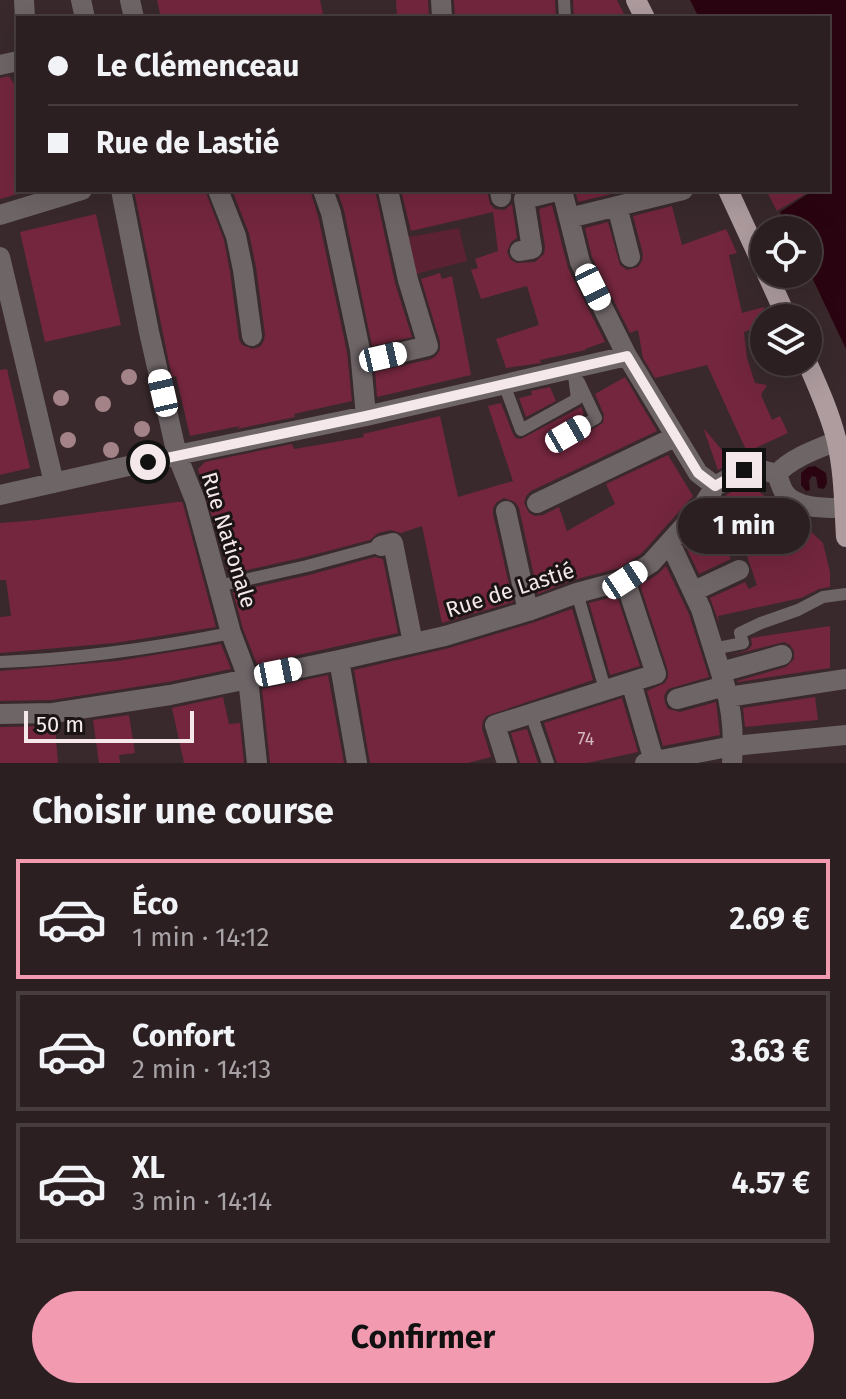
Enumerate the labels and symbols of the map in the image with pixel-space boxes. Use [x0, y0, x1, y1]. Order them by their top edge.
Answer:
car [572, 260, 614, 314]
car [357, 340, 409, 374]
car [146, 367, 180, 419]
car [541, 412, 595, 456]
route start [130, 444, 166, 480]
route end [726, 452, 762, 488]
street label: Rue Nationale [195, 469, 263, 611]
callout: 1 min [678, 498, 810, 554]
street label: Rue de Lastié [442, 556, 578, 624]
car [598, 557, 652, 603]
car [252, 656, 304, 688]
scale bar [24, 707, 194, 743]
house number: 74 [578, 728, 595, 750]

